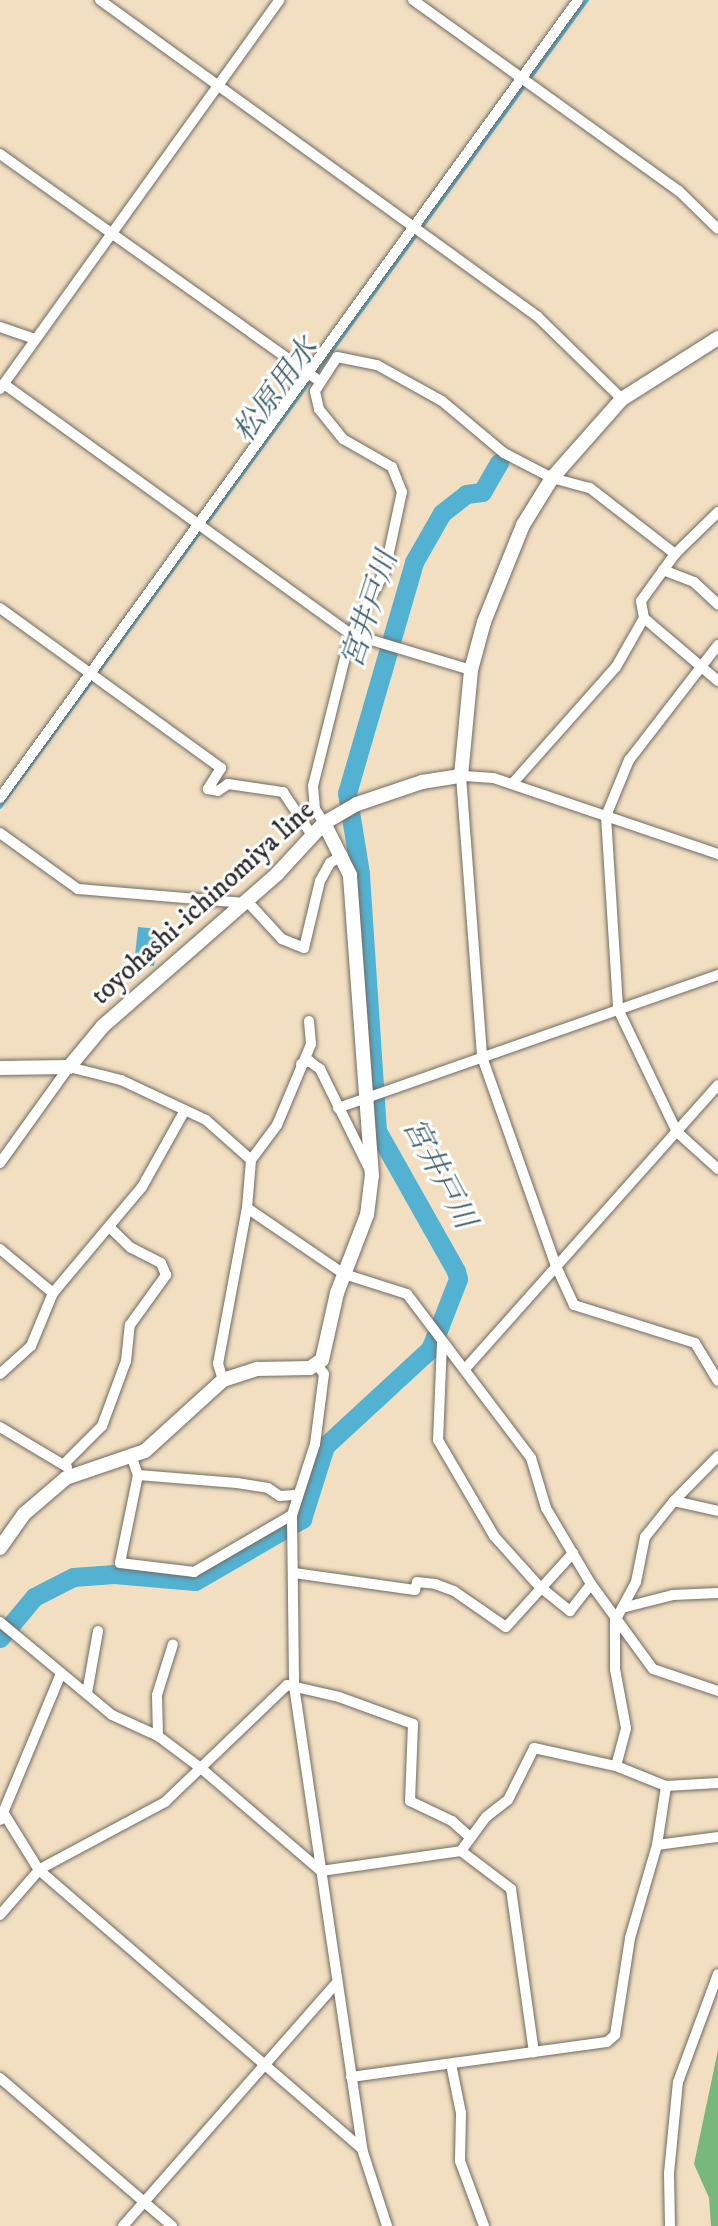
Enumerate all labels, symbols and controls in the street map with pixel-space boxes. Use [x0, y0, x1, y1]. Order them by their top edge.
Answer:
water label: 松原用水 [227, 332, 327, 450]
water label: 宮井戸川 [335, 547, 407, 673]
street label: toyohashi-ichinomiya line [84, 794, 322, 1012]
water label: 宮井戸川 [394, 1113, 482, 1235]

